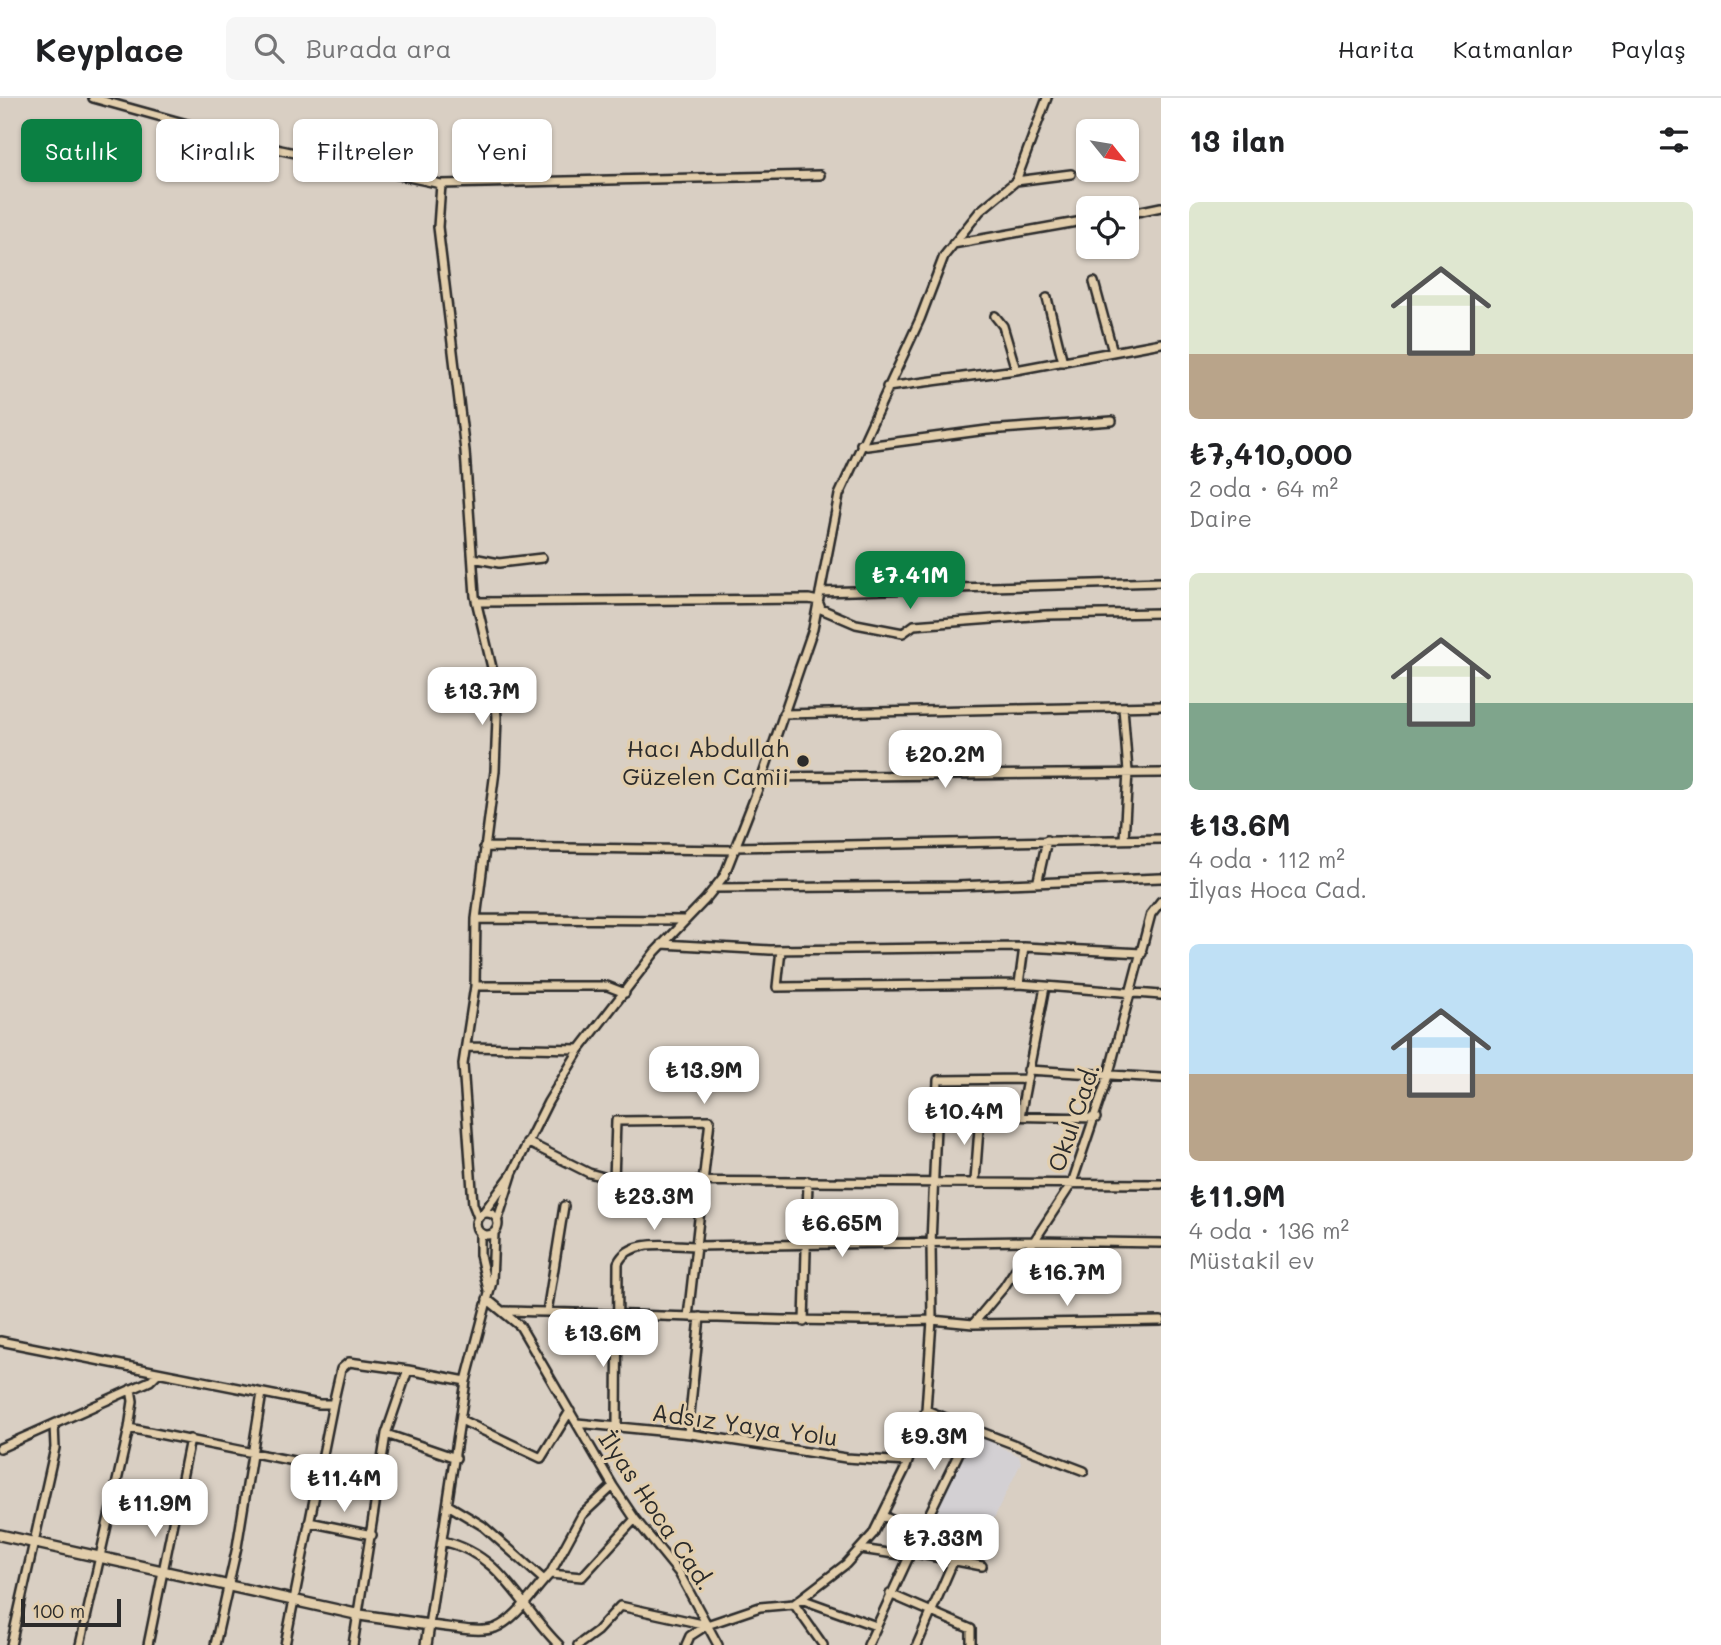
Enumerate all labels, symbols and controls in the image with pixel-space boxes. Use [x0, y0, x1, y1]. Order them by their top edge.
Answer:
search box [226, 17, 716, 80]
text: Keyplace [35, 27, 184, 70]
icon: search [250, 29, 288, 67]
text: Burada ara [306, 31, 452, 65]
text: Harita [1338, 33, 1415, 64]
text: Katmanlar [1453, 33, 1573, 64]
text: Paylaş [1611, 33, 1686, 64]
chip: Satılık [21, 119, 142, 182]
chip: Kiralık [156, 119, 279, 182]
chip: Filtreler [293, 119, 438, 182]
chip: Yeni [452, 119, 552, 182]
north arrow [1076, 119, 1139, 182]
map controls [1076, 119, 1139, 259]
text: 13 ilan [1189, 120, 1285, 160]
icon: filters [1655, 121, 1693, 159]
button: locate [1076, 196, 1139, 259]
icon: home [1378, 248, 1504, 374]
text: ₺7,410,000 [1189, 433, 1352, 473]
text: 2 oda · 64 m² [1189, 473, 1338, 503]
text: Daire [1189, 503, 1252, 533]
pin: ₺7.41M [853, 552, 967, 611]
text: ₺7.41M [871, 559, 949, 589]
icon: home [1378, 619, 1504, 745]
pin: ₺13.7M [425, 668, 539, 727]
text: ₺13.7M [444, 675, 520, 705]
pin: ₺20.2M [888, 730, 1002, 790]
place label: Hacı Abdullah Güzelen Camii [622, 732, 789, 791]
text: ₺20.2M [905, 738, 985, 768]
marker: Hacı Abdullah Güzelen Camii [795, 753, 811, 769]
text: ₺13.6M [1189, 804, 1291, 844]
text: 4 oda · 112 m² [1189, 844, 1345, 874]
text: İlyas Hoca Cad. [1189, 874, 1367, 904]
icon: home [1378, 990, 1504, 1116]
pin: ₺13.9M [647, 1046, 761, 1106]
text: ₺13.9M [665, 1054, 743, 1084]
street label: Okul Cad. [1040, 1059, 1106, 1175]
pin: ₺10.4M [907, 1088, 1021, 1147]
text: ₺10.4M [924, 1095, 1004, 1125]
pin: ₺23.3M [597, 1172, 711, 1232]
text: ₺11.9M [1189, 1175, 1286, 1215]
text: ₺23.3M [614, 1180, 694, 1210]
pin: ₺6.65M [785, 1200, 899, 1259]
text: ₺6.65M [801, 1207, 883, 1237]
text: 4 oda · 136 m² [1189, 1215, 1349, 1245]
text: Müstakil ev [1189, 1245, 1314, 1275]
pin: ₺16.7M [1010, 1248, 1124, 1308]
text: ₺16.7M [1029, 1256, 1105, 1286]
pin: ₺13.6M [546, 1310, 660, 1369]
text: ₺13.6M [564, 1317, 642, 1347]
street label: Adsız Yaya Yolu [650, 1396, 840, 1452]
pin: ₺9.3M [885, 1412, 983, 1472]
text: ₺9.3M [900, 1420, 968, 1450]
street label: İlyas Hoca Cad. [592, 1424, 722, 1596]
pin: ₺11.4M [287, 1454, 401, 1514]
text: ₺11.4M [306, 1462, 382, 1492]
pin: ₺11.9M [98, 1480, 212, 1539]
text: ₺11.9M [118, 1487, 192, 1517]
pin: ₺7.33M [886, 1514, 1000, 1574]
text: ₺7.33M [903, 1522, 983, 1552]
scale bar [21, 1596, 121, 1628]
text: 100 m [32, 1598, 85, 1623]

